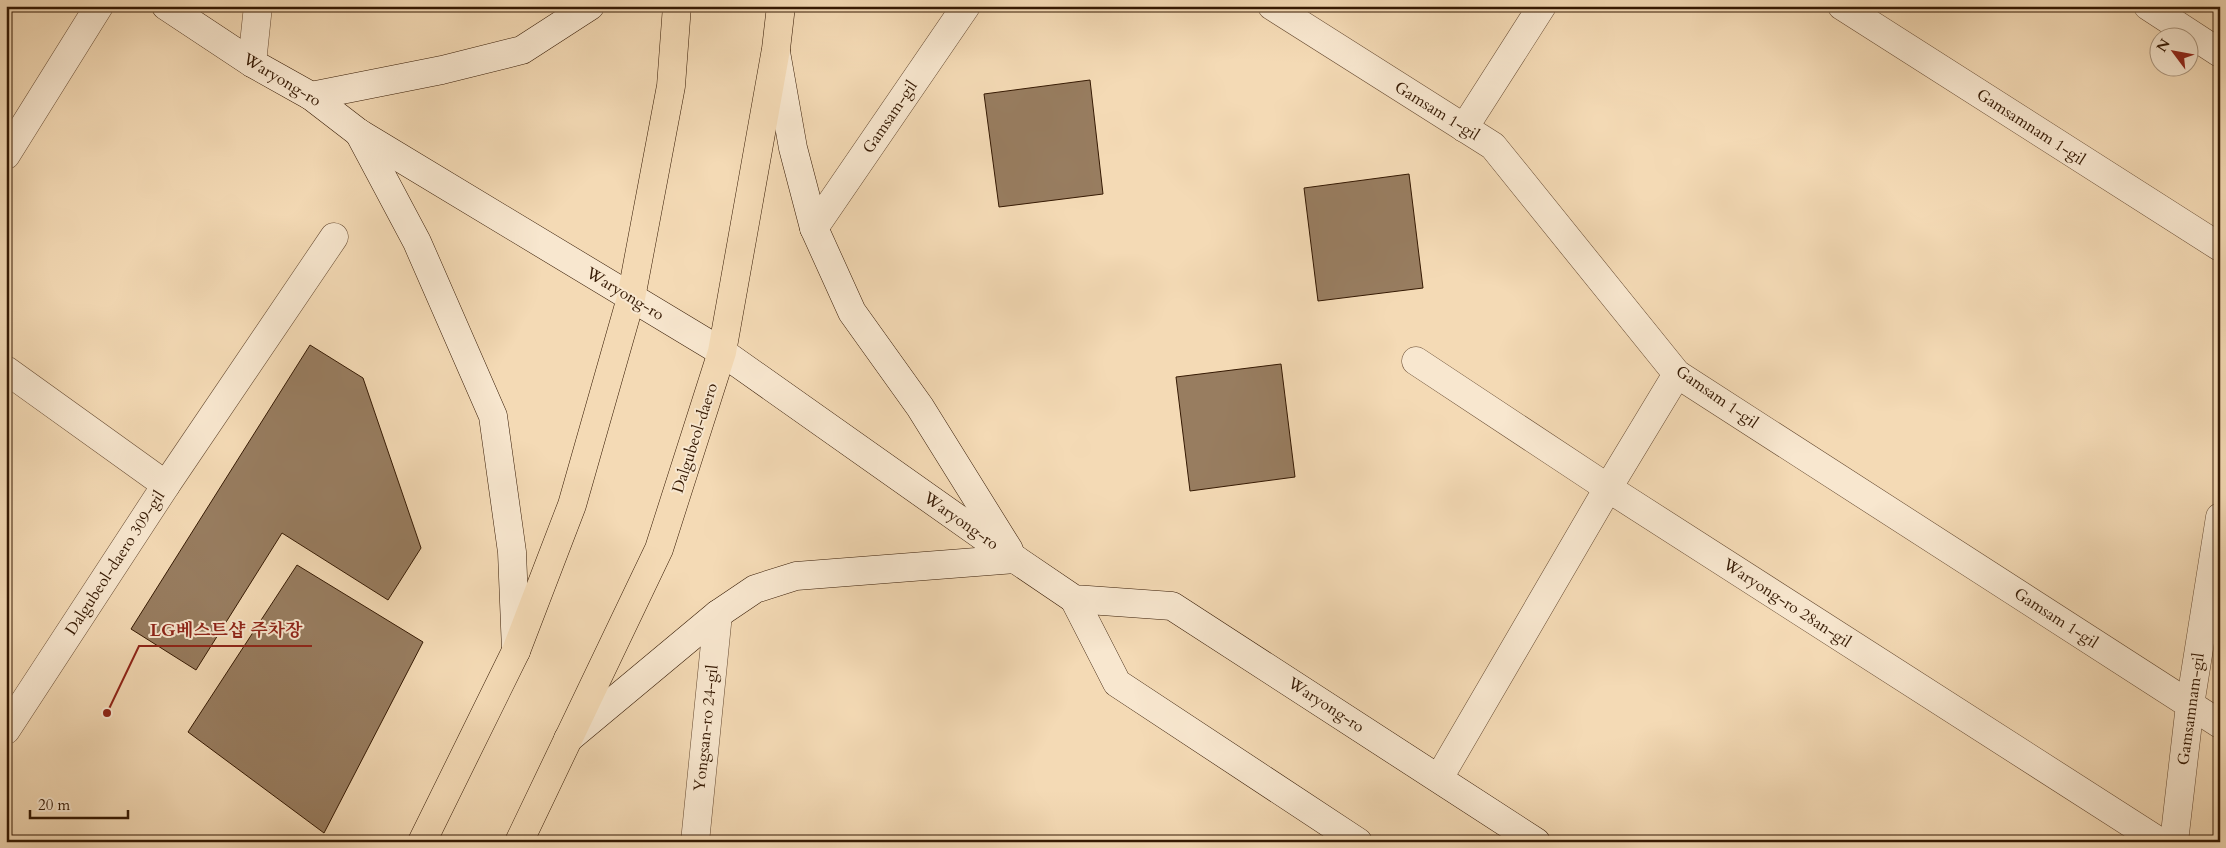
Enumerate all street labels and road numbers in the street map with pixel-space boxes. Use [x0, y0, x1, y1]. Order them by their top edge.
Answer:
street label: Waryong-ro [238, 48, 325, 112]
street label: Gamsam-gil [858, 76, 922, 158]
street label: Gamsam 1-gil [1390, 76, 1484, 146]
street label: Gamsamnam 1-gil [1972, 84, 2090, 170]
street label: Waryong-ro [581, 262, 668, 326]
street label: Gamsam 1-gil [1671, 360, 1763, 434]
street label: Dalgubeol-daero [667, 380, 723, 496]
street label: Dalgubeol-daero 309-gil [60, 486, 170, 640]
street label: Waryong-ro [918, 486, 1003, 555]
street label: Waryong-ro 28an-gil [1718, 553, 1855, 653]
street label: Gamsam 1-gil [2010, 583, 2102, 653]
street label: Gamsamnam-gil [2172, 651, 2210, 767]
street label: Yongsan-ro 24-gil [688, 664, 724, 792]
street label: Waryong-ro [1283, 671, 1369, 738]

